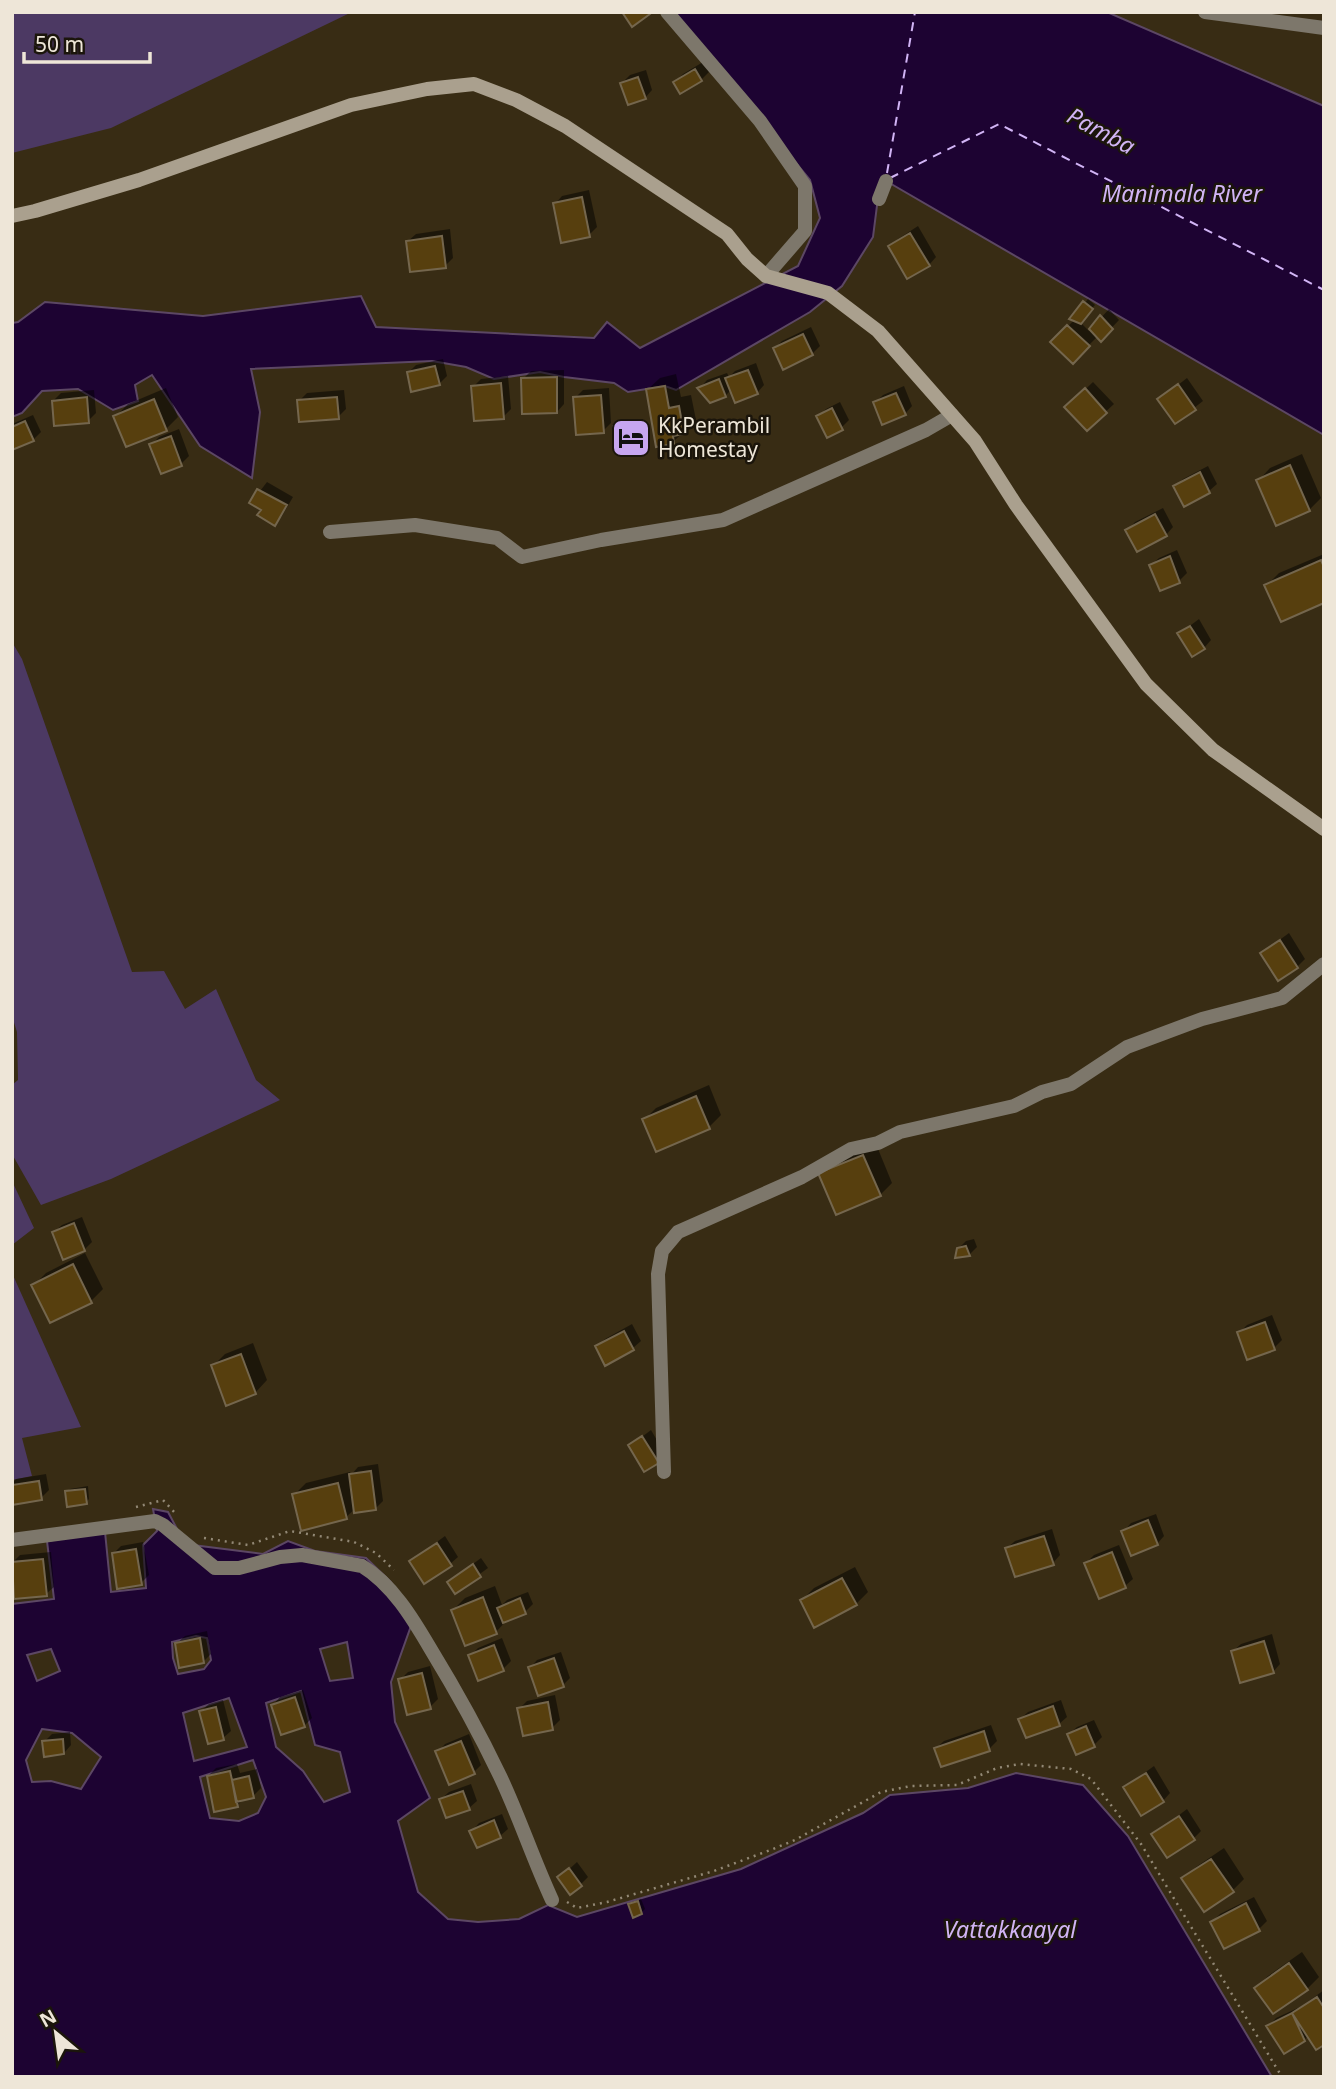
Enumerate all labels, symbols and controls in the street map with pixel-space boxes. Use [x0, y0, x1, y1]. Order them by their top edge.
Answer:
scale bar [24, 21, 150, 65]
text: 50 m [35, 30, 84, 58]
water label: Pamba [1062, 99, 1141, 161]
water label: Manimala River [1102, 177, 1263, 209]
place label: KkPerambil Homestay [658, 411, 770, 463]
hotel icon: KkPerambil Homestay [610, 417, 652, 459]
water label: Vattakkaayal [944, 1913, 1077, 1945]
north arrow [21, 1998, 91, 2068]
text: N [35, 2003, 61, 2033]

